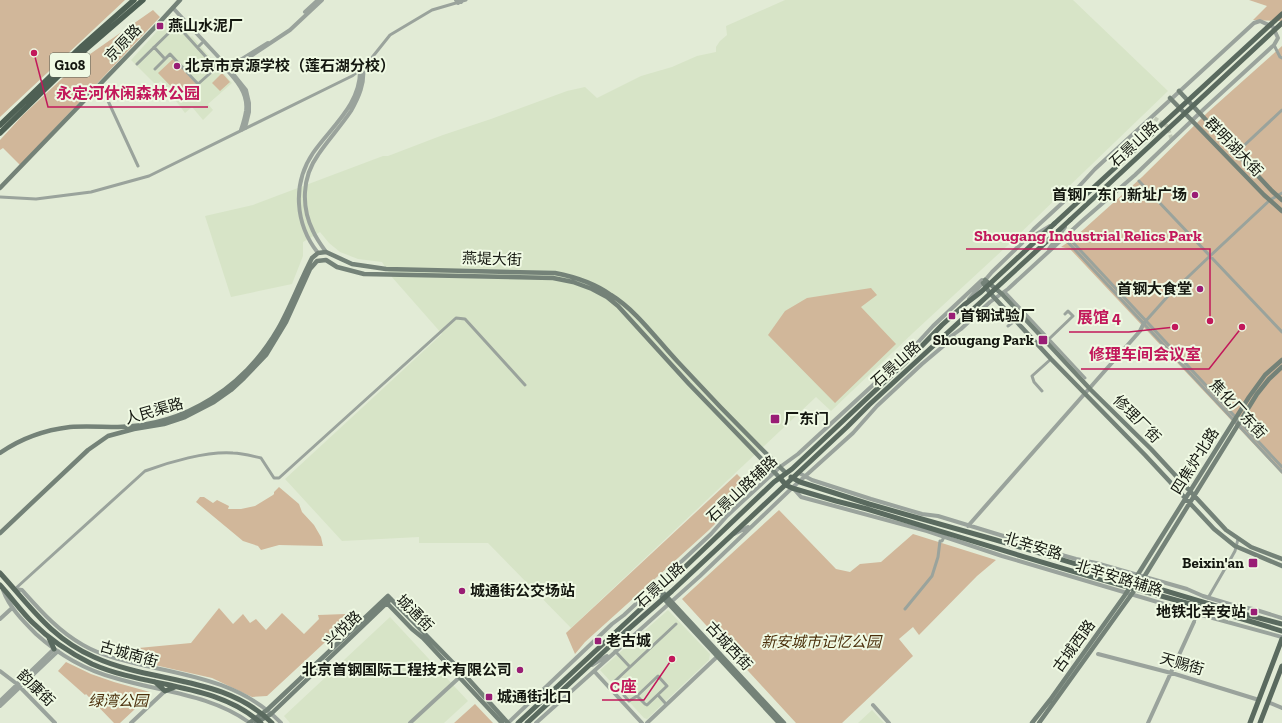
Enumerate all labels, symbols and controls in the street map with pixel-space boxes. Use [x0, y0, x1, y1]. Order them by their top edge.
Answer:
place label: 燕山水泥厂 [168, 17, 243, 35]
street label: 京原路 [101, 21, 145, 65]
marker: 燕山水泥厂 [155, 21, 165, 31]
road number: G108 [50, 53, 90, 77]
place label: 北京市京源学校（莲石湖分校） [185, 57, 395, 75]
marker: 北京市京源学校（莲石湖分校） [172, 61, 182, 71]
callout: 永定河休闲森林公园 [48, 79, 208, 107]
text: 永定河休闲森林公园 [56, 84, 200, 103]
street label: 群明湖大街 [1201, 114, 1267, 180]
street label: 石景山路 [1106, 117, 1162, 171]
place label: 首钢厂东门新址广场 [1052, 186, 1187, 204]
marker: 首钢厂东门新址广场 [1190, 190, 1200, 200]
callout: Shougang Industrial Relics Park [966, 221, 1210, 249]
text: Shougang Industrial Relics Park [974, 226, 1202, 245]
street label: 燕堤大街 [462, 249, 522, 269]
place label: 首钢大食堂 [1117, 280, 1192, 298]
marker: 首钢大食堂 [1195, 284, 1205, 294]
callout: 展馆 4 [1069, 304, 1129, 332]
place label: 首钢试验厂 [960, 307, 1035, 325]
text: 展馆 4 [1077, 308, 1121, 327]
marker: 首钢试验厂 [947, 311, 957, 321]
place label: Shougang Park [933, 331, 1035, 349]
marker: Shougang Park [1037, 334, 1049, 346]
street label: 石景山路 [868, 337, 924, 391]
callout: 修理车间会议室 [1081, 341, 1209, 369]
text: 修理车间会议室 [1089, 345, 1201, 364]
street label: 焦化厂东街 [1206, 375, 1270, 443]
street label: 修理厂街 [1109, 391, 1165, 447]
street label: 人民渠路 [123, 394, 185, 428]
place label: 厂东门 [784, 410, 829, 428]
marker: 厂东门 [769, 413, 781, 425]
street label: 四焦炉北路 [1167, 424, 1223, 498]
street label: 石景山路辅路 [703, 452, 781, 526]
street label: 北辛安路 [1002, 529, 1064, 563]
place label: Beixin'an [1182, 554, 1244, 572]
street label: 北辛安路辅路 [1073, 556, 1165, 600]
marker: Beixin'an [1247, 557, 1259, 569]
street label: 石景山路 [632, 558, 688, 612]
place label: 城通街公交场站 [470, 582, 575, 600]
marker: 城通街公交场站 [457, 586, 467, 596]
street label: 城通街 [393, 591, 437, 635]
place label: 地铁北辛安站 [1156, 603, 1246, 621]
street label: 兴悦路 [321, 607, 365, 651]
marker: 地铁北辛安站 [1249, 607, 1259, 617]
street label: 古城西路 [1049, 616, 1099, 676]
street label: 古城西街 [702, 618, 756, 674]
place label: 老古城 [606, 632, 651, 650]
park label: 新安城市记忆公园 [761, 633, 883, 651]
marker: 老古城 [593, 636, 603, 646]
street label: 古城南街 [98, 637, 160, 671]
street label: 天赐街 [1158, 649, 1206, 679]
place label: 北京首钢国际工程技术有限公司 [302, 661, 512, 679]
marker: 北京首钢国际工程技术有限公司 [515, 665, 525, 675]
street label: 韵康街 [14, 666, 58, 710]
callout: C座 [602, 672, 644, 700]
text: C座 [610, 677, 636, 696]
place label: 城通街北口 [497, 688, 572, 706]
park label: 绿湾公园 [88, 692, 150, 710]
marker: 城通街北口 [484, 692, 494, 702]

